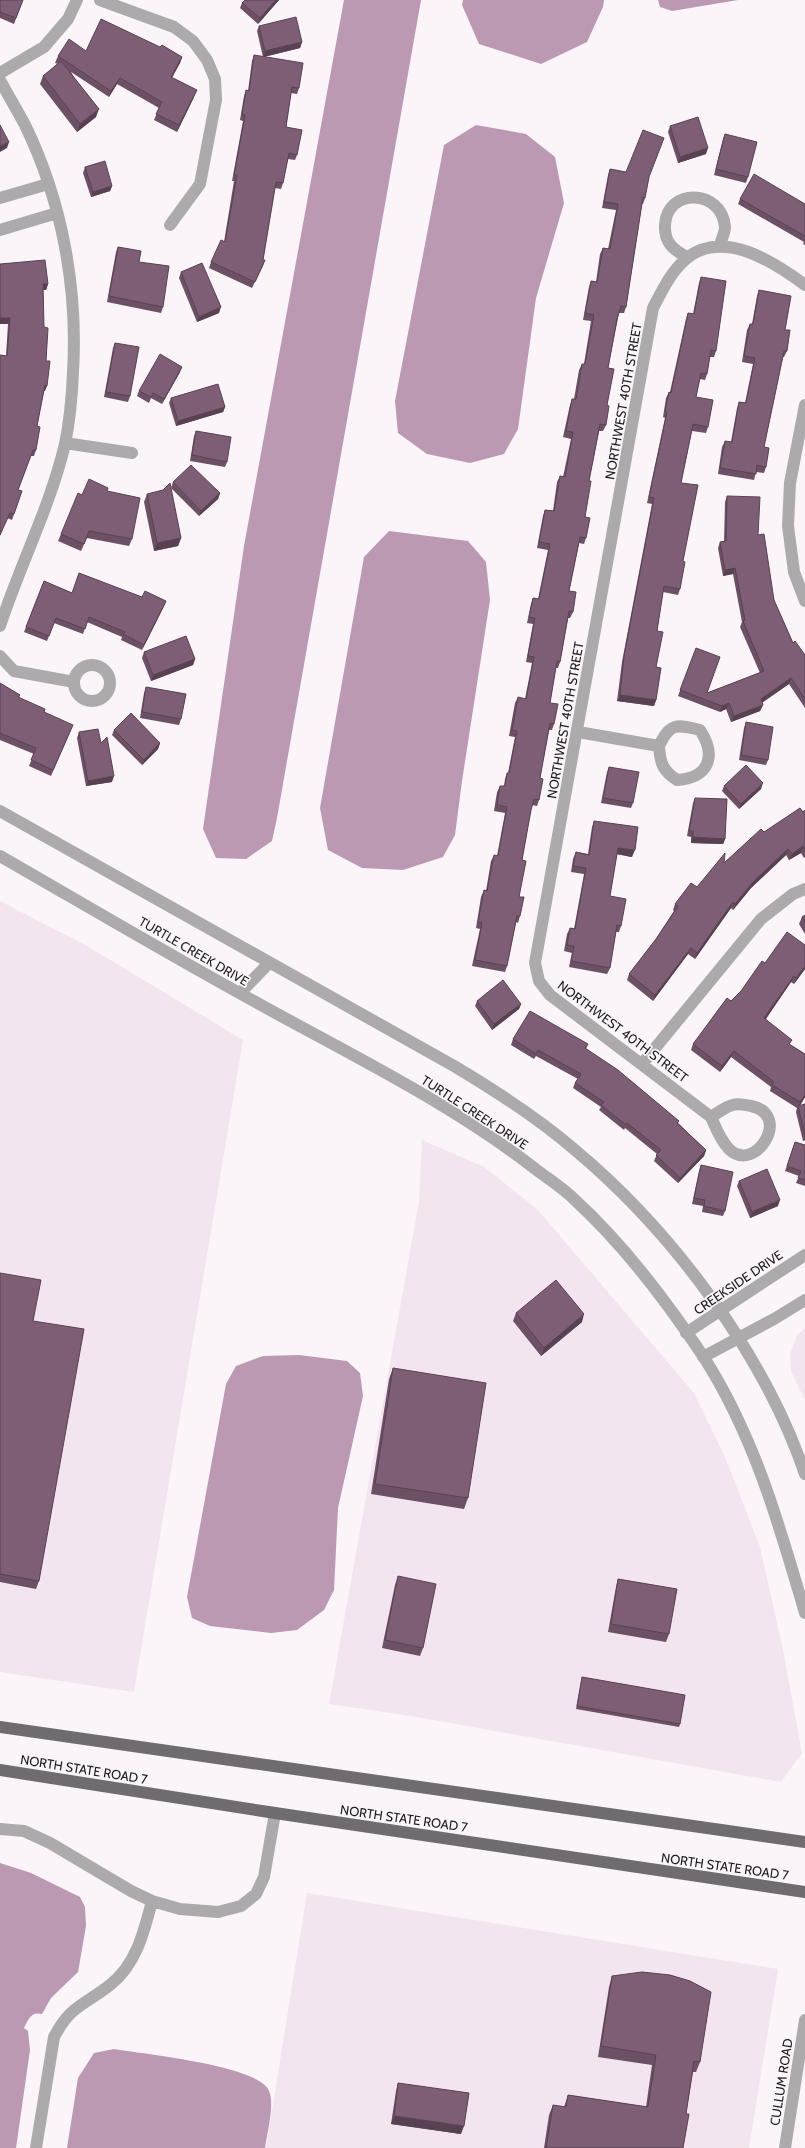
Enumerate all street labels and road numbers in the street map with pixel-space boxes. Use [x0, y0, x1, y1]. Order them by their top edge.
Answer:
street label: NORTHWEST 40TH STREET [601, 321, 645, 481]
street label: NORTHWEST 40TH STREET [543, 640, 587, 800]
street label: TURTLE CREEK DRIVE [136, 913, 252, 989]
street label: NORTHWEST 40TH STREET [555, 977, 691, 1085]
street label: TURTLE CREEK DRIVE [419, 1072, 531, 1152]
street label: CREEKSIDE DRIVE [691, 1246, 785, 1318]
street label: NORTH STATE ROAD 7 [19, 1751, 149, 1787]
street label: NORTH STATE ROAD 7 [339, 1801, 469, 1835]
street label: NORTH STATE ROAD 7 [660, 1849, 790, 1883]
street label: CULLUM ROAD [766, 2037, 796, 2127]

